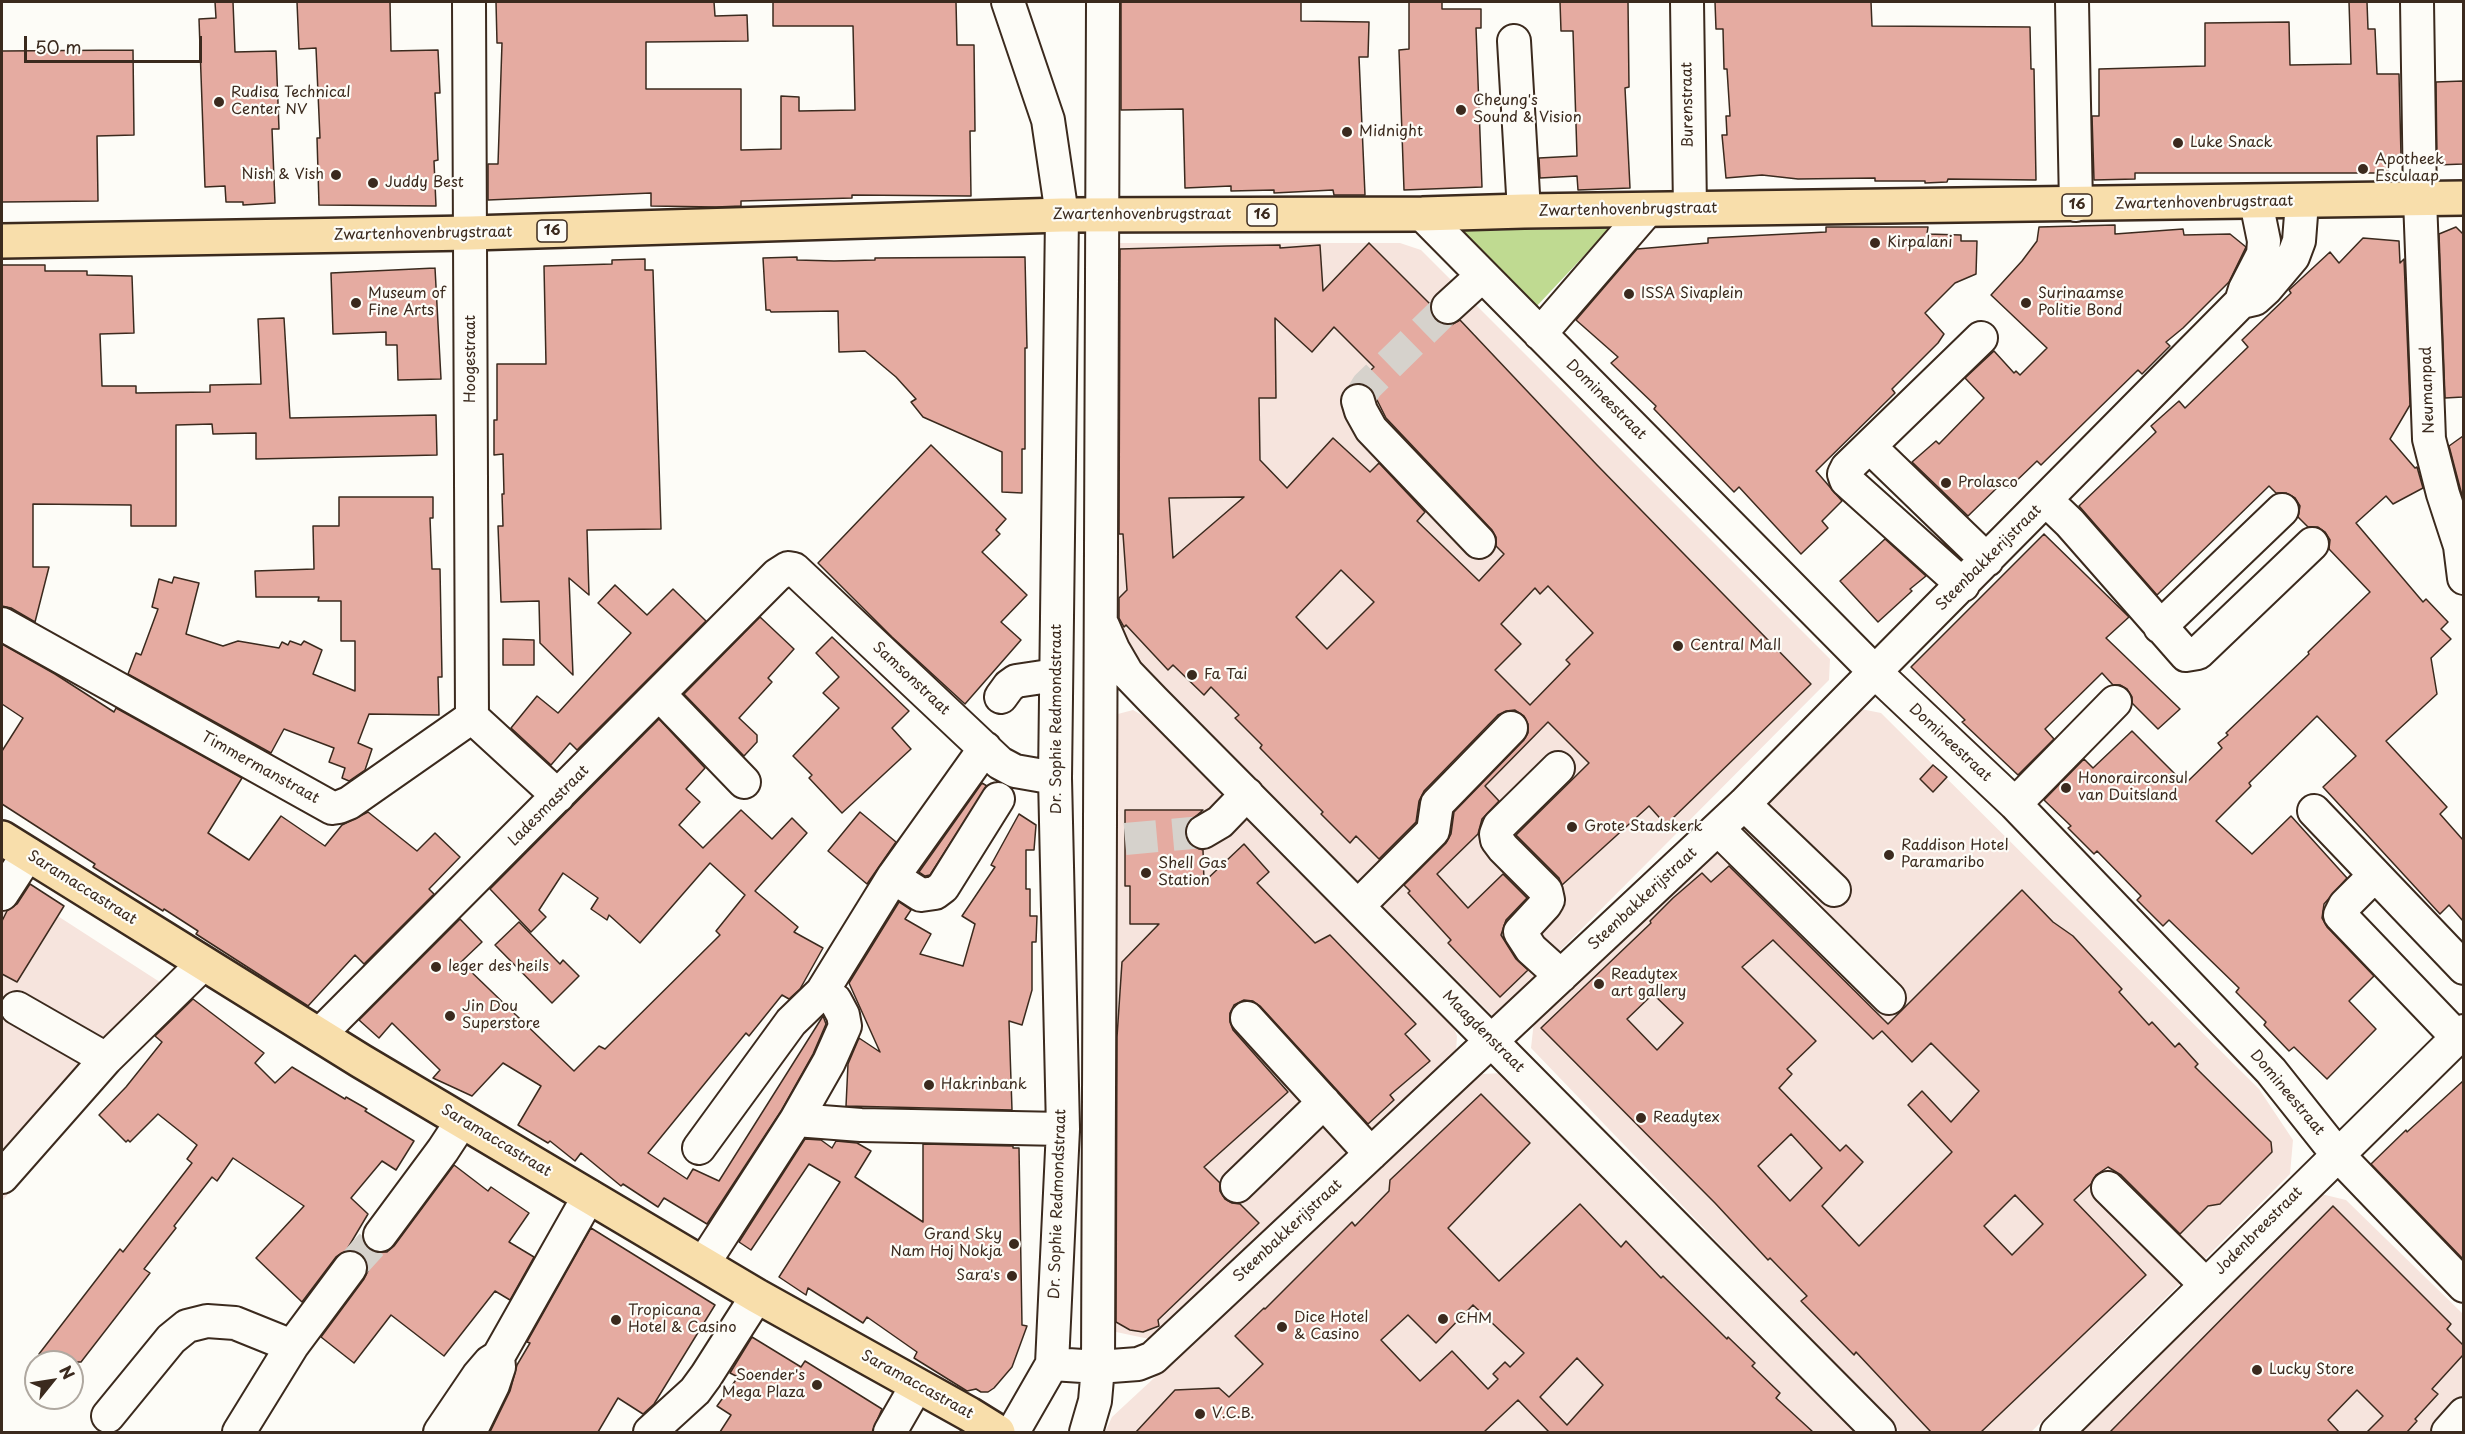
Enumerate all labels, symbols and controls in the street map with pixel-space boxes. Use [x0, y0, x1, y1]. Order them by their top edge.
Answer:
scale bar [27, 24, 206, 62]
text: 50 m [35, 33, 82, 60]
street label: Burenstraat [1678, 62, 1698, 148]
place label: Rudisa Technical Center NV [231, 84, 351, 119]
place label: Cheung's Sound & Vision [1473, 92, 1582, 127]
marker: Rudisa Technical Center NV [212, 95, 226, 109]
marker: Cheung's Sound & Vision [1454, 103, 1468, 117]
place label: Midnight [1359, 123, 1423, 141]
marker: Midnight [1340, 125, 1354, 139]
place label: Luke Snack [2190, 134, 2273, 152]
marker: Luke Snack [2171, 136, 2185, 150]
place label: Apotheek Esculaap [2375, 151, 2444, 186]
marker: Apotheek Esculaap [2356, 162, 2370, 176]
place label: Nish & Vish [241, 166, 324, 184]
marker: Nish & Vish [329, 168, 343, 182]
place label: Juddy Best [385, 174, 464, 192]
marker: Juddy Best [366, 176, 380, 190]
street label: Zwartenhovenbrugstraat [2115, 192, 2293, 214]
road number: 16 [2062, 194, 2092, 216]
street label: Zwartenhovenbrugstraat [1539, 199, 1717, 221]
road number: 16 [1247, 204, 1277, 226]
street label: Zwartenhovenbrugstraat [1053, 206, 1231, 224]
road number: 16 [537, 220, 567, 242]
street label: Zwartenhovenbrugstraat [334, 223, 512, 245]
place label: Kirpalani [1887, 234, 1952, 252]
marker: Kirpalani [1868, 236, 1882, 250]
place label: Museum of Fine Arts [368, 285, 446, 320]
place label: ISSA Sivaplein [1641, 285, 1743, 303]
place label: Surinaamse Politie Bond [2038, 285, 2124, 320]
marker: ISSA Sivaplein [1622, 287, 1636, 301]
marker: Museum of Fine Arts [349, 296, 363, 310]
marker: Surinaamse Politie Bond [2019, 296, 2033, 310]
street label: Hoogestraat [462, 315, 480, 403]
street label: Neumanpad [2417, 346, 2439, 434]
street label: Domineestraat [1562, 356, 1650, 444]
place label: Prolasco [1958, 474, 2018, 492]
marker: Prolasco [1939, 476, 1953, 490]
street label: Steenbakkerijstraat [1932, 501, 2046, 615]
street label: Dr. Sophie Redmondstraat [1048, 624, 1066, 814]
place label: Central Mall [1690, 637, 1781, 655]
street label: Samsonstraat [869, 639, 953, 719]
marker: Central Mall [1671, 639, 1685, 653]
place label: Fa Tai [1204, 666, 1247, 684]
marker: Fa Tai [1185, 668, 1199, 682]
street label: Domineestraat [1905, 700, 1995, 786]
street label: Timmermanstraat [198, 728, 322, 808]
street label: Ladesmastraat [505, 762, 593, 850]
place label: Honorairconsul van Duitsland [2078, 770, 2188, 805]
marker: Honorairconsul van Duitsland [2059, 781, 2073, 795]
place label: Grote Stadskerk [1584, 818, 1703, 836]
marker: Grote Stadskerk [1565, 820, 1579, 834]
place label: Raddison Hotel Paramaribo [1901, 837, 2008, 872]
street label: Steenbakkerijstraat [1585, 844, 1701, 954]
street label: Saramaccastraat [24, 847, 140, 929]
marker: Raddison Hotel Paramaribo [1882, 848, 1896, 862]
place label: Shell Gas Station [1158, 855, 1227, 890]
marker: Shell Gas Station [1139, 866, 1153, 880]
place label: leger des heils [448, 958, 549, 976]
marker: leger des heils [429, 960, 443, 974]
place label: Readytex art gallery [1611, 966, 1686, 1001]
marker: Readytex art gallery [1592, 977, 1606, 991]
street label: Maagdenstraat [1438, 987, 1528, 1077]
place label: Jin Dou Superstore [462, 998, 540, 1033]
marker: Jin Dou Superstore [443, 1009, 457, 1023]
street label: Domineestraat [2246, 1047, 2328, 1139]
place label: Hakrinbank [941, 1076, 1027, 1094]
marker: Hakrinbank [922, 1078, 936, 1092]
street label: Saramaccastraat [438, 1101, 554, 1181]
street label: Dr. Sophie Redmondstraat [1046, 1109, 1070, 1299]
place label: Readytex [1653, 1109, 1720, 1127]
marker: Readytex [1634, 1111, 1648, 1125]
street label: Steenbakkerijstraat [1230, 1176, 1346, 1286]
street label: Jodenbreestraat [2211, 1183, 2307, 1279]
place label: Grand Sky Nam Hoj Nokja [890, 1226, 1002, 1261]
marker: Grand Sky Nam Hoj Nokja [1007, 1237, 1021, 1251]
place label: Sara's [956, 1267, 1000, 1285]
marker: Sara's [1005, 1269, 1019, 1283]
place label: Tropicana Hotel & Casino [628, 1302, 736, 1337]
place label: Dice Hotel & Casino [1294, 1309, 1368, 1344]
place label: CHM [1455, 1310, 1492, 1328]
marker: CHM [1436, 1312, 1450, 1326]
marker: Tropicana Hotel & Casino [609, 1313, 623, 1327]
marker: Dice Hotel & Casino [1275, 1320, 1289, 1334]
street label: Saramaccastraat [858, 1347, 976, 1423]
north arrow [24, 1350, 84, 1410]
text: N [54, 1361, 81, 1383]
place label: Lucky Store [2269, 1361, 2354, 1379]
marker: Lucky Store [2250, 1363, 2264, 1377]
place label: Soender's Mega Plaza [722, 1367, 805, 1402]
marker: Soender's Mega Plaza [810, 1378, 824, 1392]
place label: V.C.B. [1212, 1405, 1254, 1423]
marker: V.C.B. [1193, 1407, 1207, 1421]

